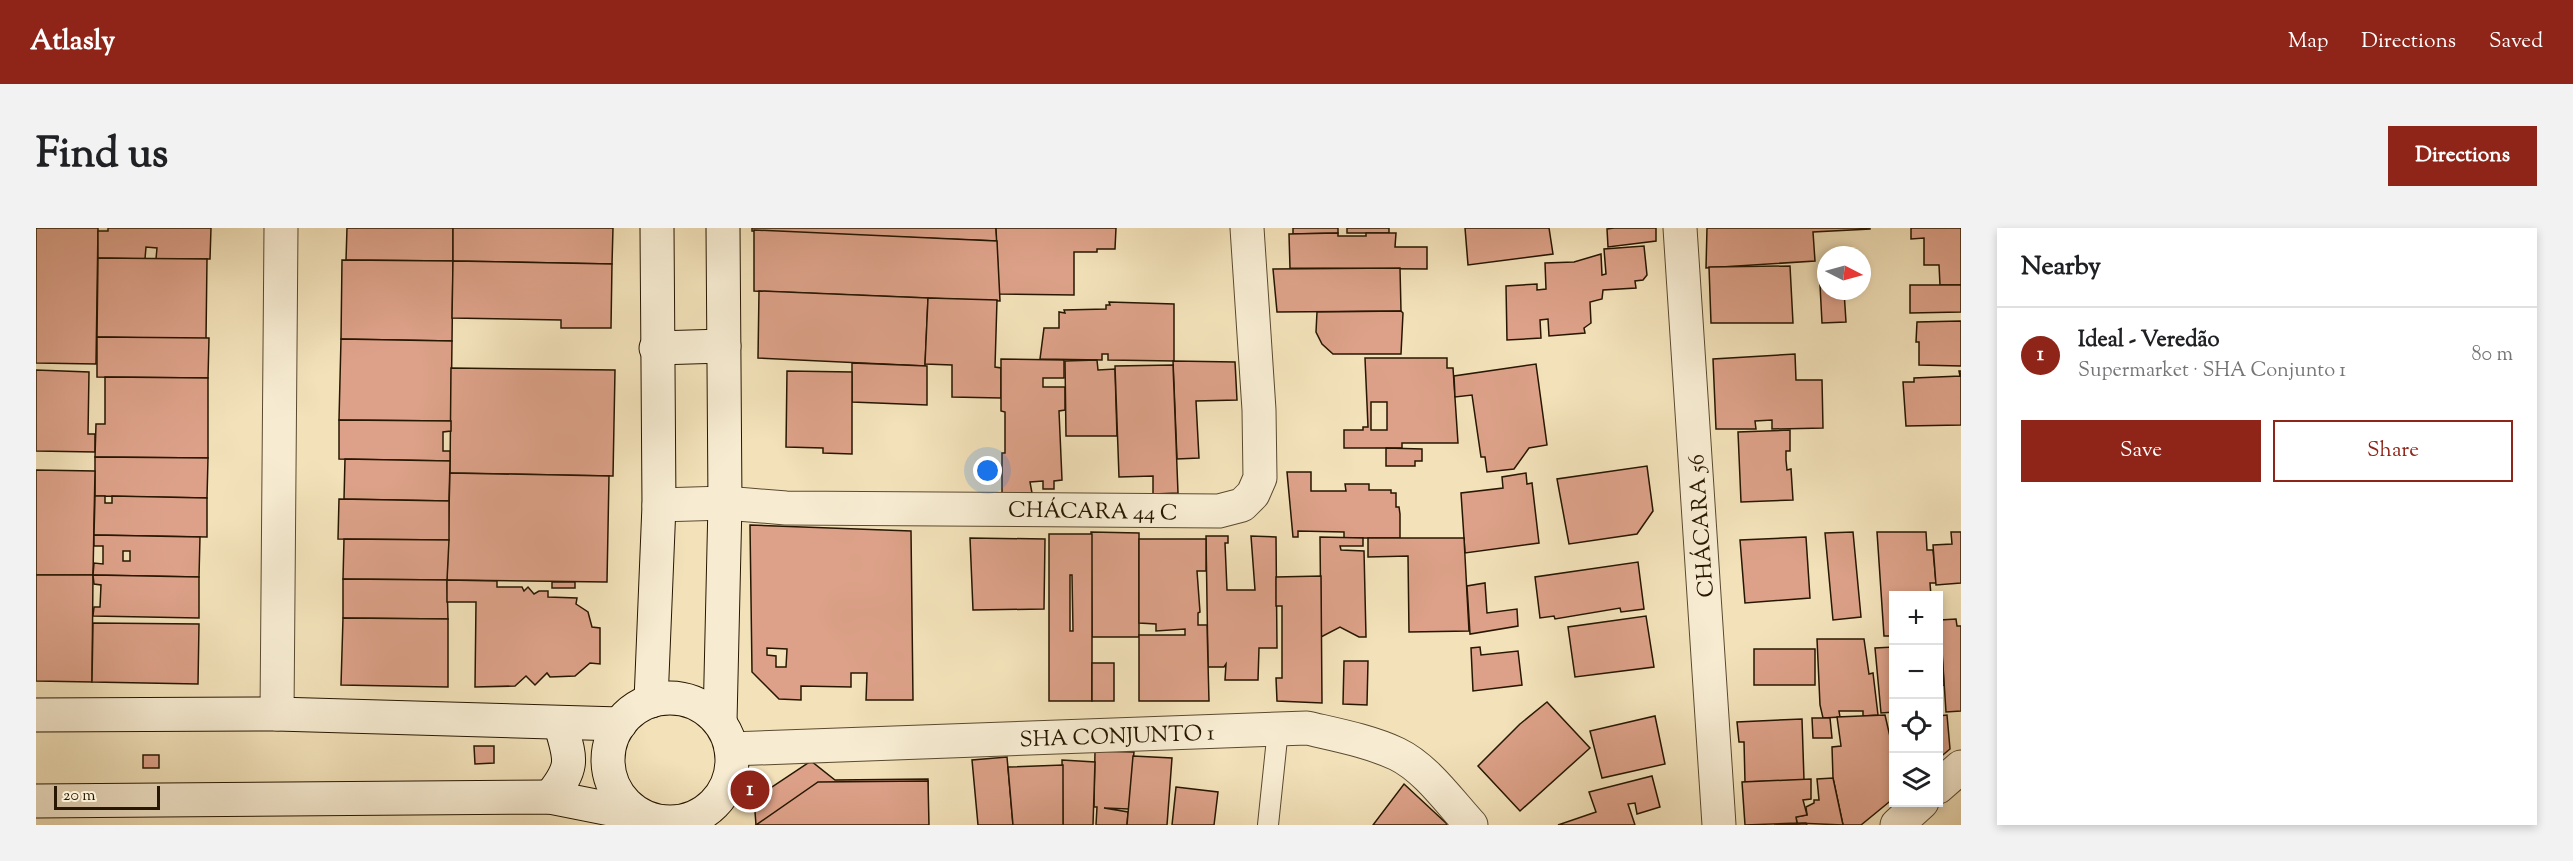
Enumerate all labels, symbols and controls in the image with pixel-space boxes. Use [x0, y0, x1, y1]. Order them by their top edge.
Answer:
text: Atlasly [30, 22, 115, 62]
text: Map [2288, 27, 2328, 57]
text: Directions [2361, 27, 2456, 57]
text: Saved [2489, 27, 2543, 57]
text: Find us [36, 126, 168, 186]
button: Directions [2388, 126, 2537, 186]
north arrow [1817, 246, 1871, 300]
text: Nearby [2021, 249, 2101, 286]
text: Ideal - Veredão [2078, 325, 2219, 357]
text: 1 [2037, 341, 2044, 370]
text: 80 m [2472, 341, 2513, 370]
text: Supermarket · SHA Conjunto 1 [2078, 357, 2346, 386]
button: Save [2021, 420, 2261, 482]
button: Share [2273, 420, 2513, 482]
street label: CHÁCARA 56 [1681, 453, 1724, 599]
your location [973, 456, 1002, 485]
street label: CHÁCARA 44 C [1008, 495, 1178, 530]
map controls [1889, 591, 1943, 807]
button: + [1889, 591, 1943, 645]
button: − [1889, 645, 1943, 699]
button: locate [1889, 699, 1943, 753]
street label: SHA CONJUNTO 1 [1019, 719, 1216, 757]
button: layers [1889, 753, 1943, 807]
pin: 1 [730, 768, 770, 812]
scale bar [54, 783, 160, 810]
text: 20 m [63, 785, 96, 808]

